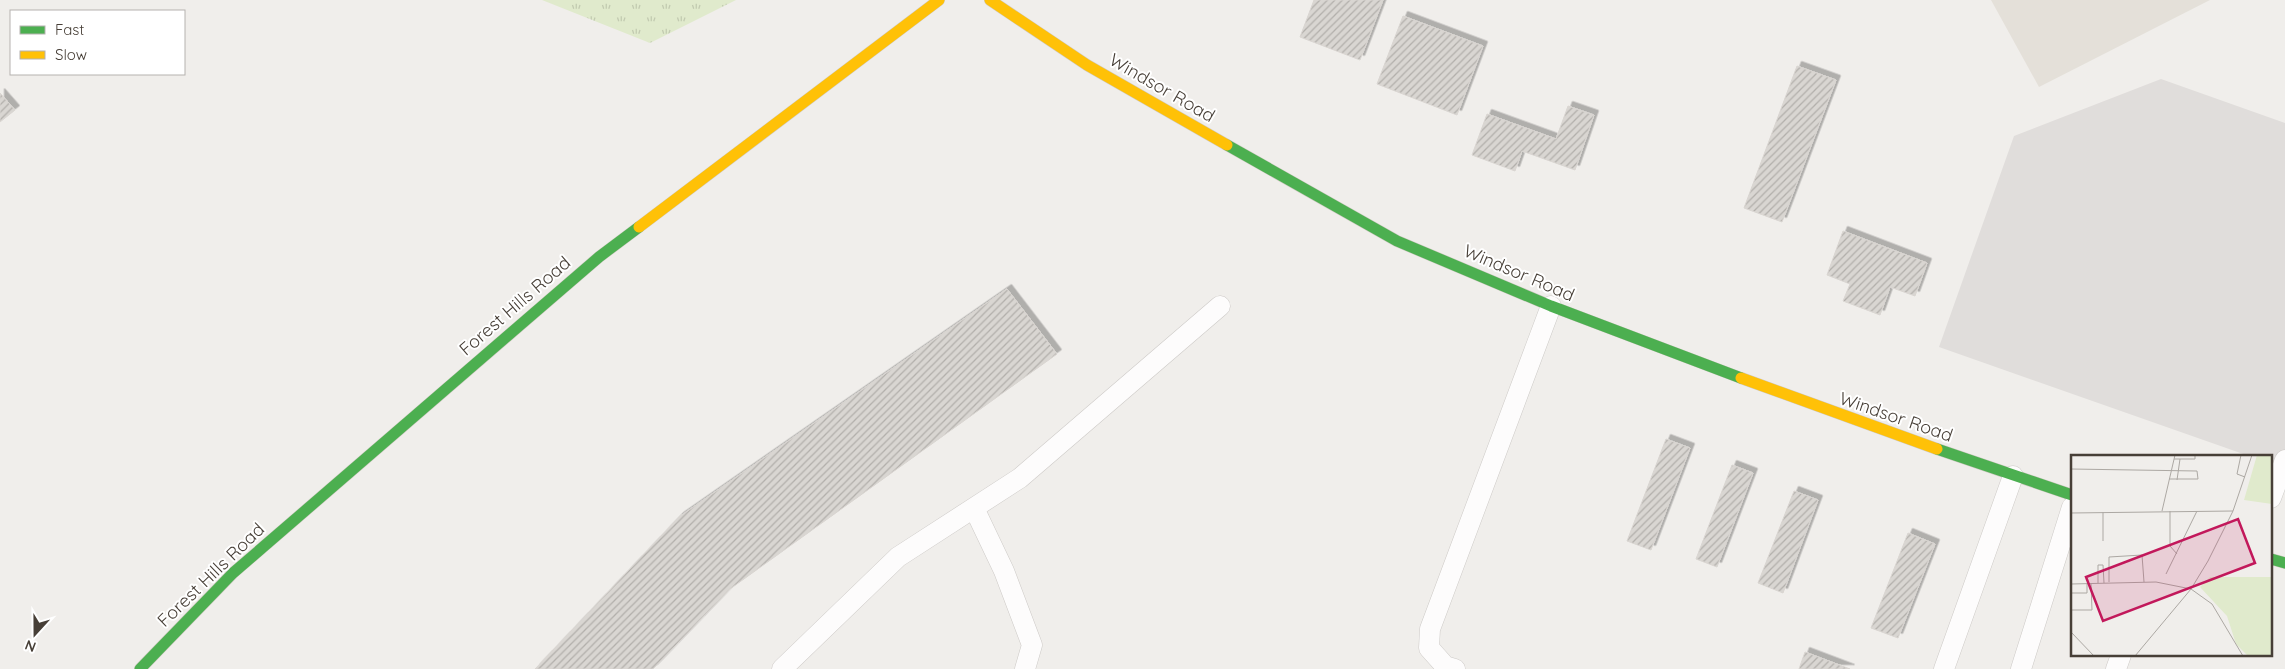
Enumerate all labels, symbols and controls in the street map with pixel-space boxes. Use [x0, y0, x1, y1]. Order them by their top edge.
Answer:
legend [10, 10, 185, 75]
text: Fast [55, 20, 84, 39]
text: Slow [55, 45, 87, 64]
street label: Windsor Road [1105, 48, 1219, 127]
street label: Windsor Road [1460, 239, 1578, 306]
street label: Forest Hills Road [454, 251, 575, 360]
street label: Windsor Road [1836, 386, 1956, 447]
inset map [2071, 455, 2272, 656]
street label: Forest Hills Road [152, 518, 269, 632]
north arrow [10, 609, 60, 659]
text: N [22, 636, 38, 656]

